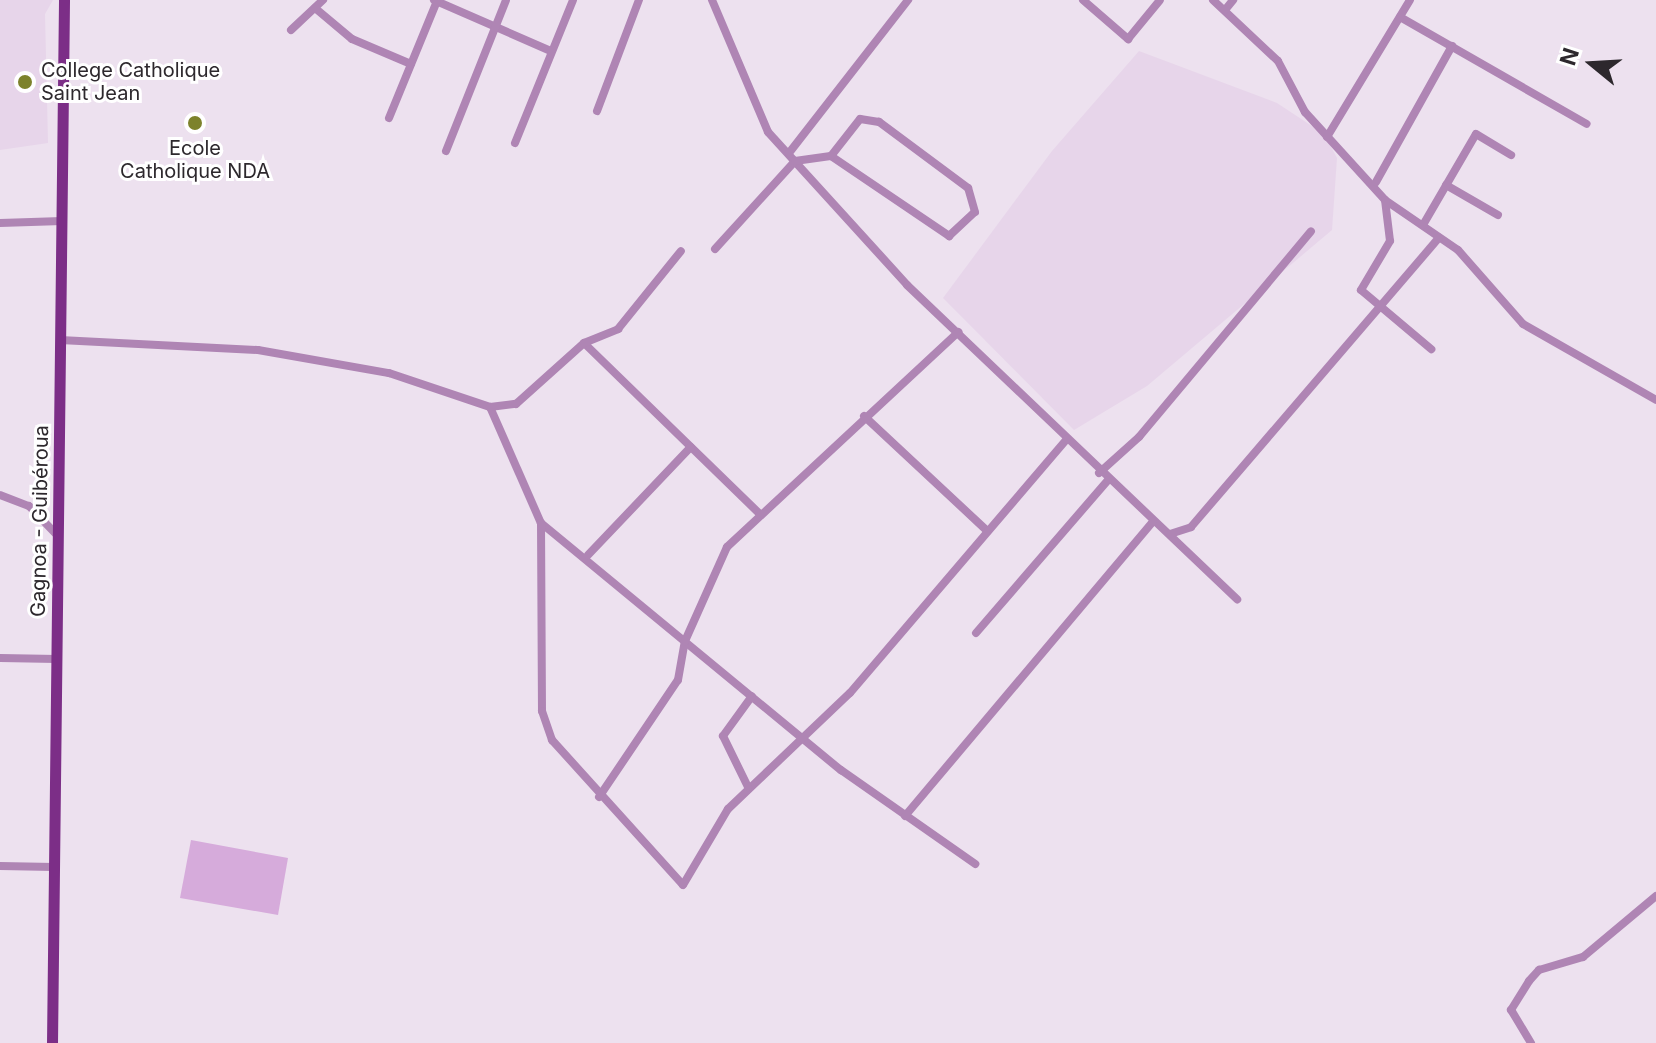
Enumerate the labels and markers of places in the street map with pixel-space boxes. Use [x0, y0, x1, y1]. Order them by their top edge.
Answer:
place label: College Catholique Saint Jean [41, 58, 220, 105]
marker: College Catholique Saint Jean [16, 73, 34, 91]
marker: Ecole Catholique NDA [186, 114, 204, 132]
place label: Ecole Catholique NDA [120, 136, 270, 183]

